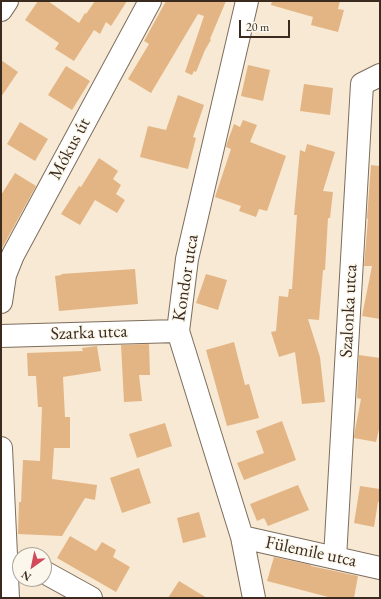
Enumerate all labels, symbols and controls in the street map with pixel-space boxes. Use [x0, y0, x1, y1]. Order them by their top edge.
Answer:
scale bar [241, 12, 292, 38]
text: 20 m [246, 19, 269, 35]
street label: Mókus út [45, 114, 95, 184]
street label: Kondor utca [168, 233, 204, 323]
street label: Szalonka utca [336, 264, 362, 358]
street label: Szarka utca [50, 321, 128, 345]
street label: Fülemile utca [263, 532, 359, 572]
north arrow [12, 547, 52, 587]
text: N [18, 568, 34, 585]

